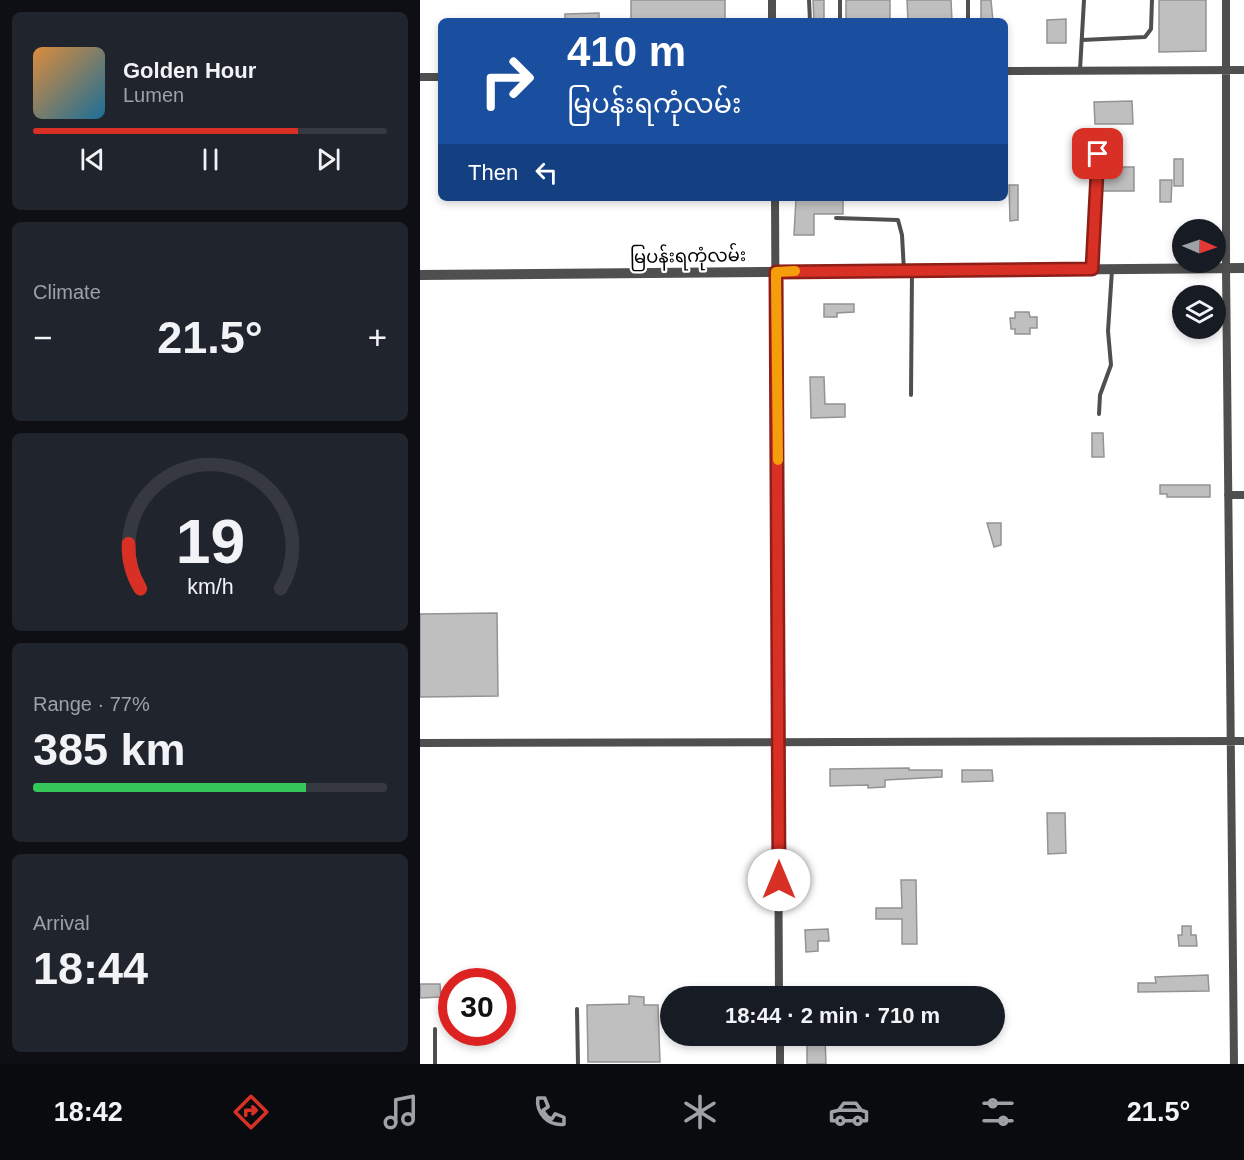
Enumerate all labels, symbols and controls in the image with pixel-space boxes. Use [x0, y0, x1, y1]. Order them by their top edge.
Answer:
text: 410 m [567, 28, 686, 75]
icon: right [468, 42, 546, 120]
text: Golden Hour [123, 58, 256, 83]
text: Lumen [123, 84, 184, 106]
text: မြပန်းရကုံလမ်း [567, 89, 741, 119]
pin [1072, 128, 1123, 179]
icon: arrive [1081, 137, 1114, 170]
icon: previous [76, 143, 109, 176]
icon: pause [194, 143, 227, 176]
icon: next [312, 143, 345, 176]
icon: left [530, 156, 563, 189]
text: Then [468, 160, 518, 185]
north arrow [1172, 219, 1226, 273]
map controls [1172, 219, 1226, 339]
street label: မြပန်းရကုံလမ်း [630, 242, 746, 272]
text: Climate [33, 281, 101, 303]
button: layers [1172, 285, 1226, 339]
text: 21.5° [157, 312, 263, 363]
text: − [33, 319, 52, 356]
text: + [368, 319, 387, 356]
text: 19 [175, 507, 245, 576]
text: km/h [187, 575, 233, 599]
text: Range · 77% [33, 693, 150, 715]
text: 385 km [33, 724, 186, 775]
position arrow [747, 848, 811, 912]
text: Arrival [33, 912, 90, 934]
text: 18:44 [33, 943, 148, 994]
speed limit sign: 30 [438, 968, 516, 1046]
text: 18:44 · 2 min · 710 m [725, 1003, 940, 1028]
icon: directions [230, 1091, 272, 1133]
icon: music [380, 1091, 422, 1133]
icon: phone [529, 1091, 571, 1133]
icon: climate [679, 1091, 721, 1133]
icon: car [828, 1091, 870, 1133]
icon: filters [977, 1091, 1019, 1133]
text: 18:42 [54, 1097, 123, 1127]
text: 21.5° [1127, 1097, 1190, 1127]

